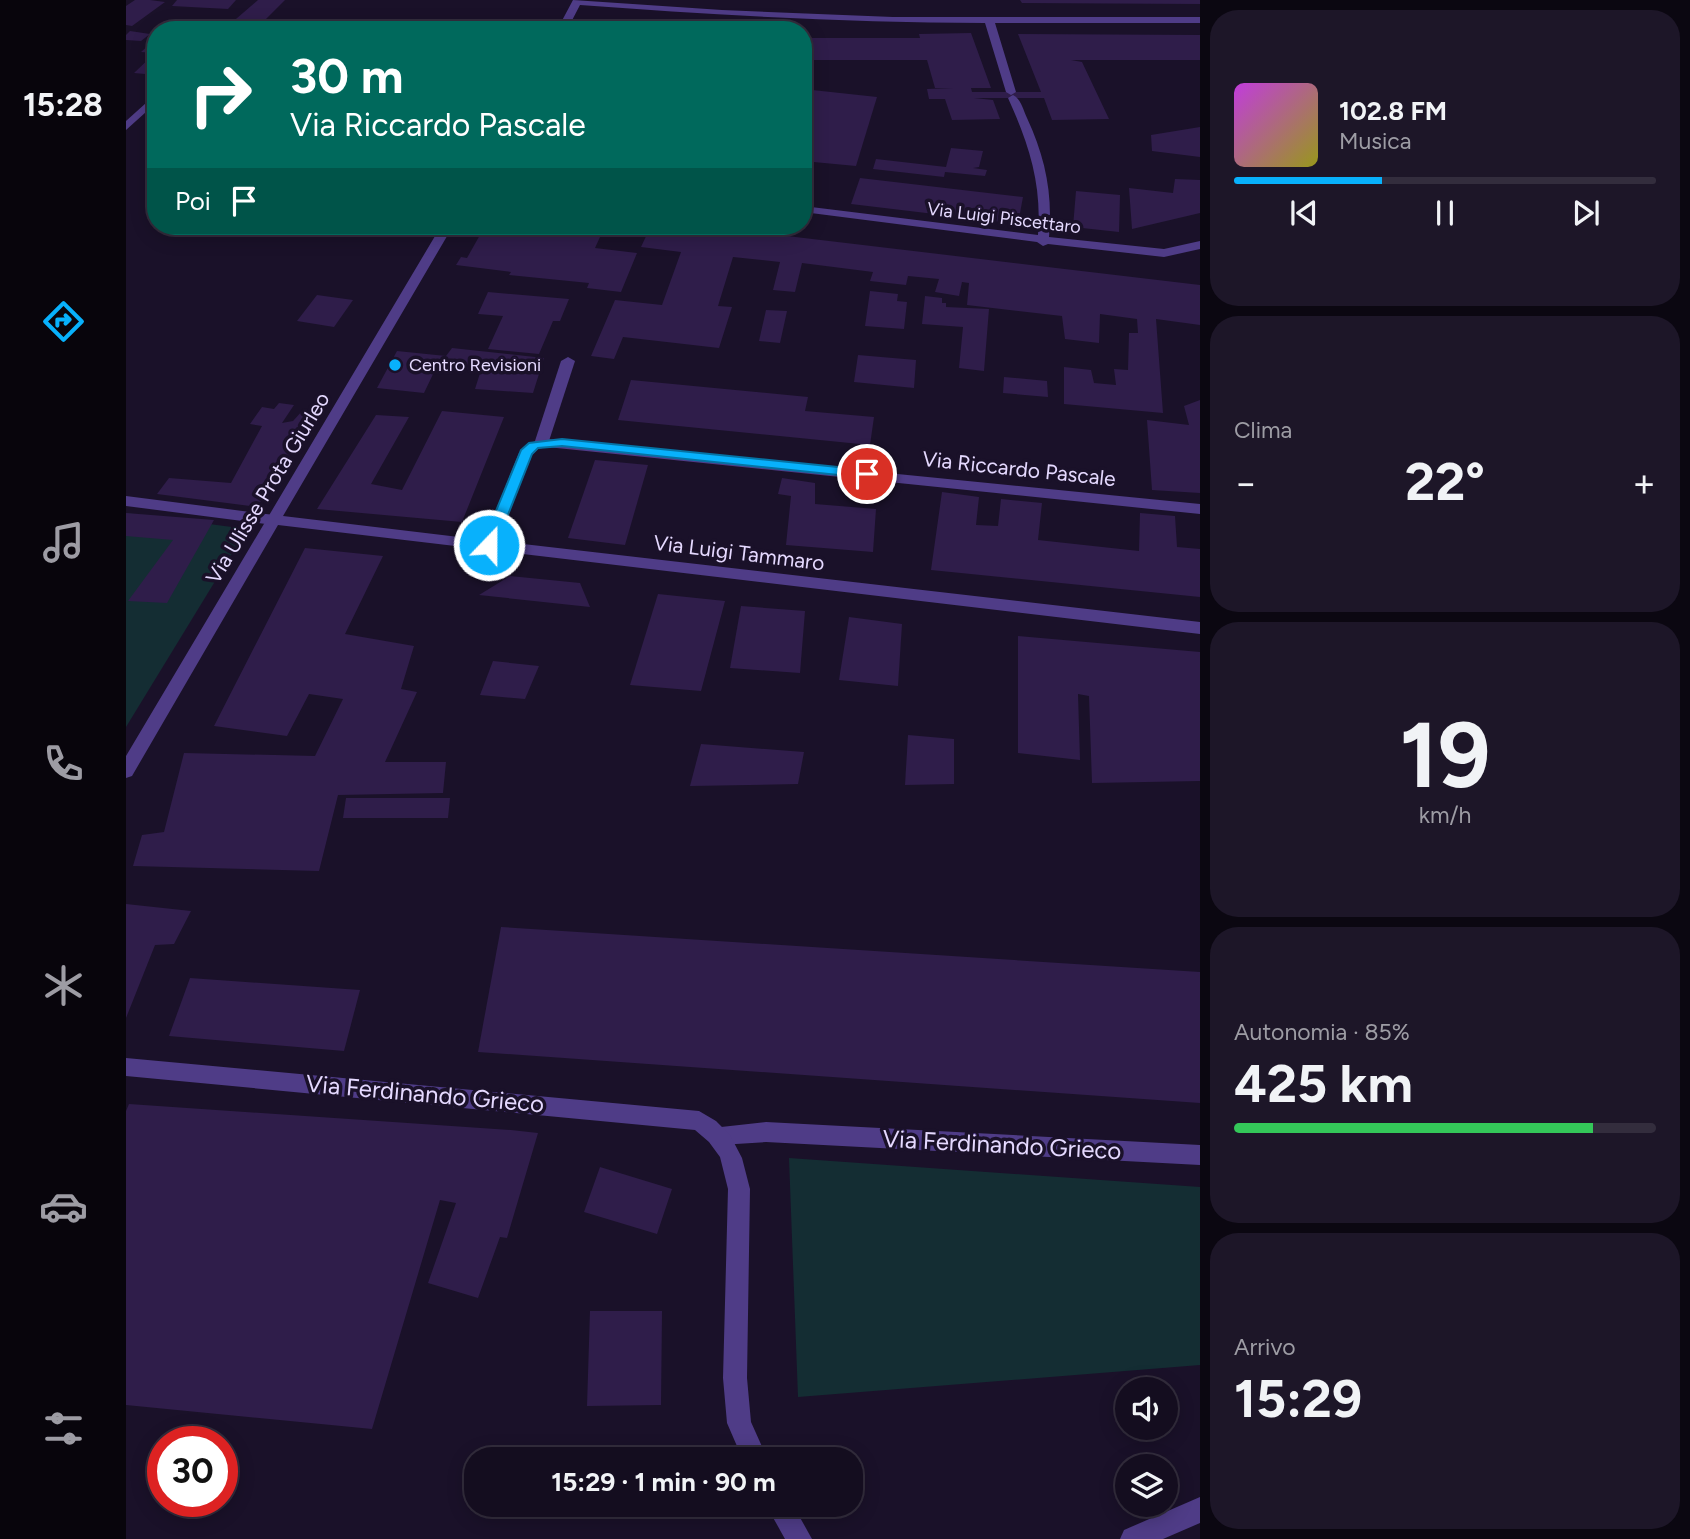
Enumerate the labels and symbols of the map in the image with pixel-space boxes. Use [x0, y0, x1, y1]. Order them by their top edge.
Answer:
street label: Via Luigi Piscettaro [926, 198, 1082, 238]
place label: Centro Revisioni [409, 354, 541, 376]
marker: Centro Revisioni [387, 357, 403, 373]
street label: Via Ulisse Prota Giurleo [200, 387, 335, 588]
pin [837, 444, 897, 504]
street label: Via Riccardo Pascale [921, 446, 1117, 491]
position arrow [452, 508, 526, 582]
street label: Via Luigi Tammaro [652, 530, 826, 575]
street label: Via Ferdinando Grieco [305, 1069, 545, 1118]
street label: Via Ferdinando Grieco [882, 1124, 1122, 1165]
speed limit sign: 30 [147, 1426, 238, 1517]

